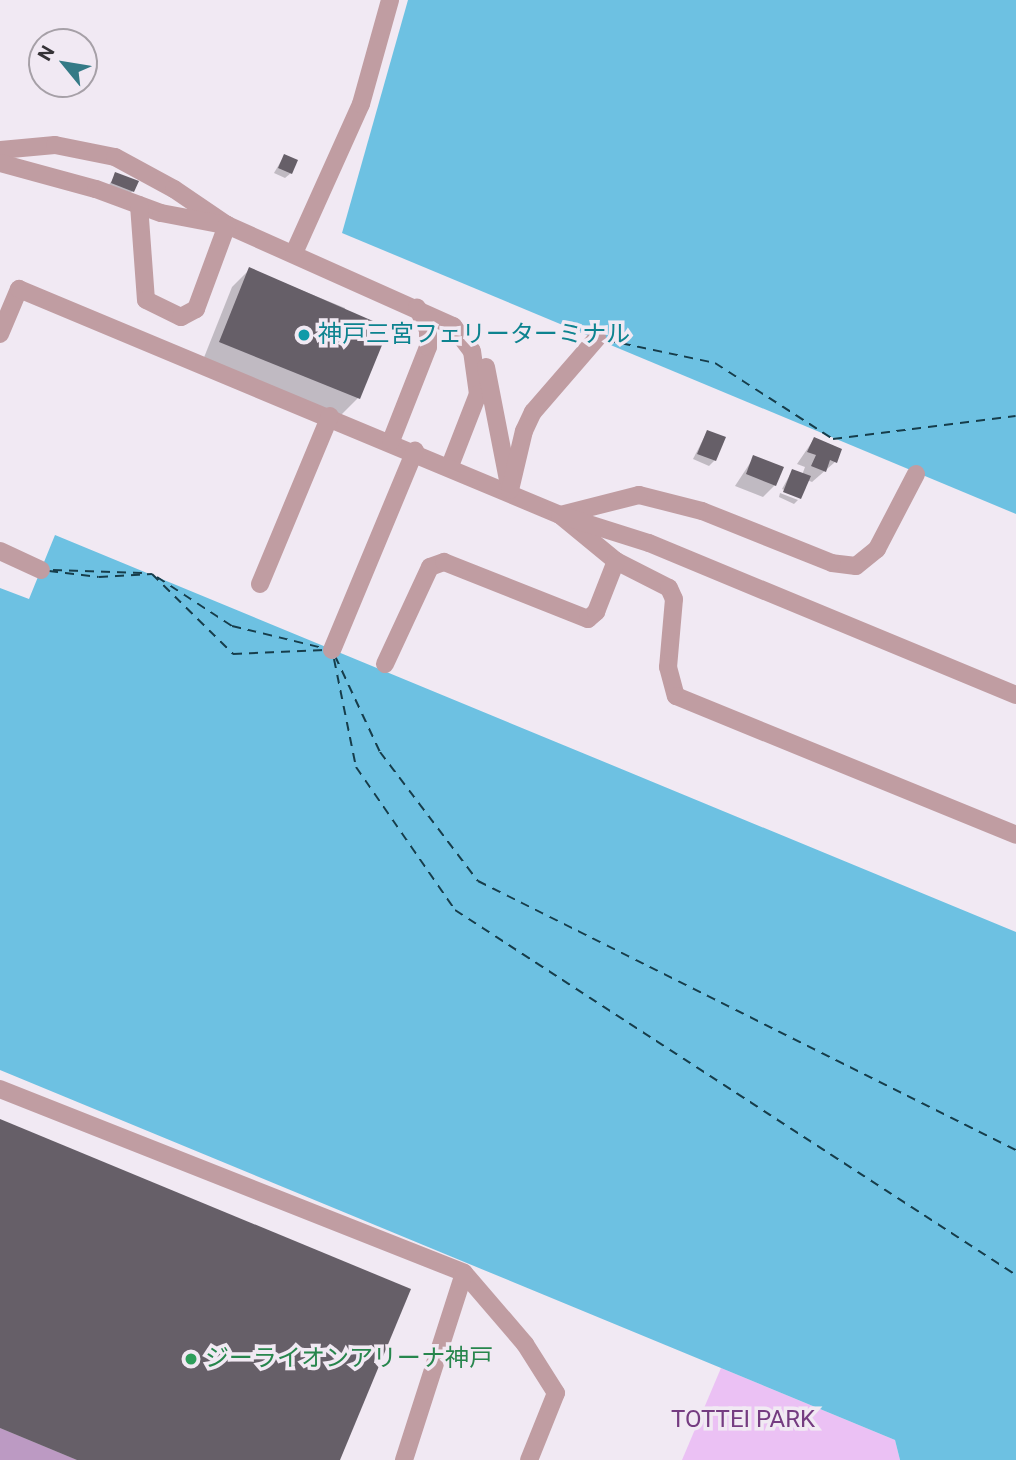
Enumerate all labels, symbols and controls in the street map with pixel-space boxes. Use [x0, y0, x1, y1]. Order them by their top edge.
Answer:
north arrow [28, 28, 98, 98]
text: N [33, 42, 59, 65]
place label: 神戸三宮フェリーターミナル [318, 321, 630, 349]
marker: 神戸三宮フェリーターミナル [296, 327, 312, 343]
place label: ジーライオンアリーナ神戸 [205, 1345, 493, 1373]
marker: ジーライオンアリーナ神戸 [183, 1351, 199, 1367]
park label: TOTTEI PARK [671, 1406, 815, 1434]

